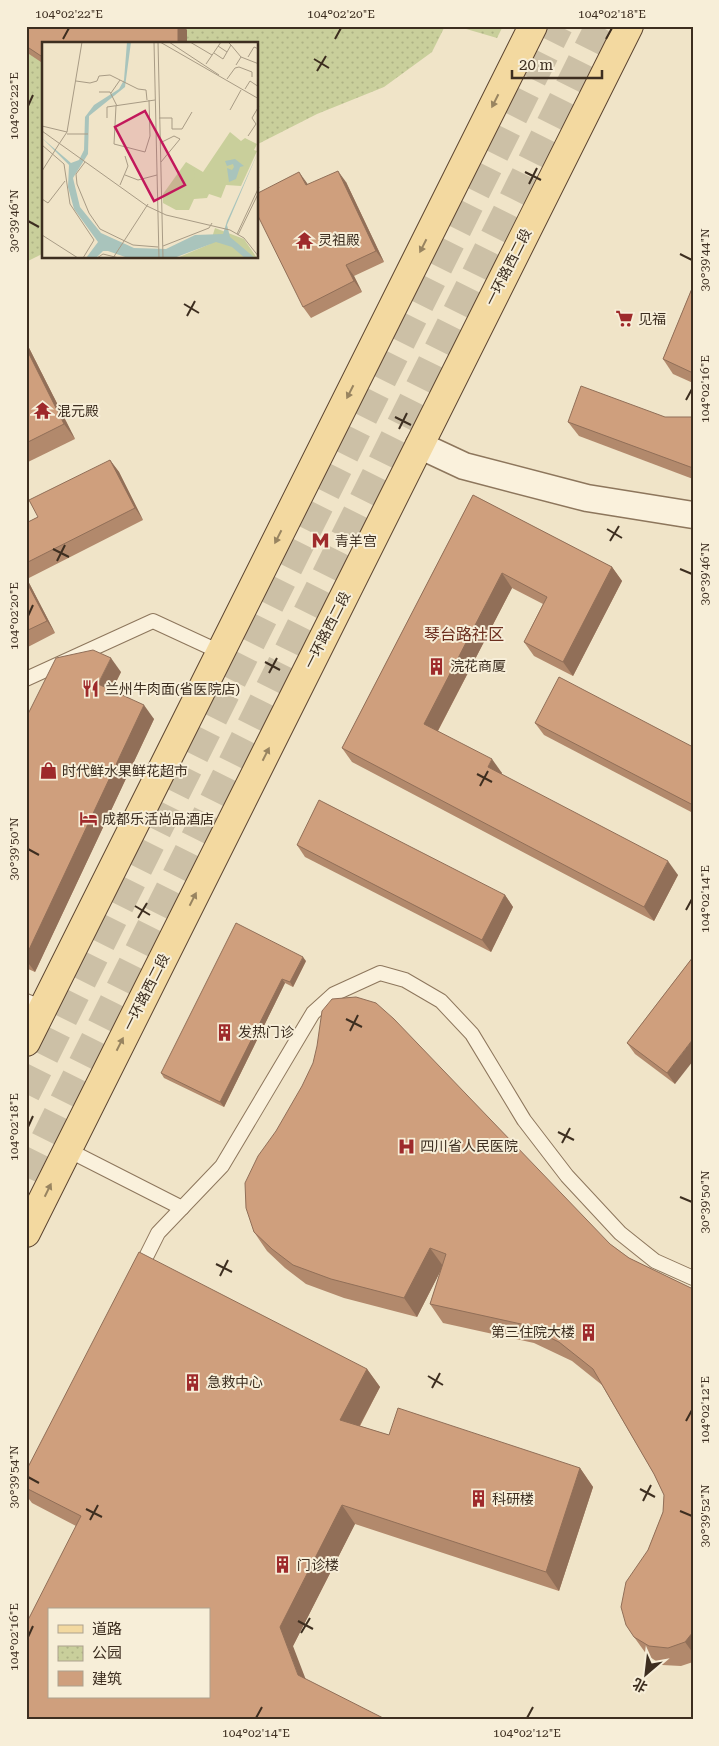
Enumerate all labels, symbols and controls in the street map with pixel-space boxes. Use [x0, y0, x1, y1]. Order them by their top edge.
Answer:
text: 104°02'22"E [35, 7, 103, 21]
text: 104°02'20"E [307, 7, 375, 21]
text: 104°02'18"E [578, 7, 646, 21]
inset map [42, 42, 259, 259]
scale bar [512, 48, 602, 80]
text: 20 m [519, 56, 554, 74]
text: 104°02'22"E [7, 72, 21, 140]
one-way arrow [491, 94, 499, 108]
text: 30°39'46"N [7, 189, 21, 253]
street label: 一环路西二段 [482, 226, 534, 308]
text: 30°39'44"N [698, 228, 712, 292]
temple icon: 灵祖殿 [294, 230, 314, 250]
place label: 灵祖殿 [318, 232, 360, 248]
one-way arrow [419, 239, 427, 253]
supermarket icon: 见福 [614, 309, 634, 329]
place label: 见福 [638, 311, 666, 327]
text: 104°02'16"E [698, 355, 712, 423]
one-way arrow [346, 384, 354, 399]
temple icon: 混元殿 [33, 401, 53, 421]
place label: 混元殿 [57, 403, 99, 419]
one-way arrow [273, 530, 281, 544]
metro station icon: 青羊宫 [311, 531, 331, 551]
place label: 青羊宫 [335, 533, 377, 549]
text: 30°39'46"N [698, 542, 712, 606]
text: 104°02'20"E [7, 582, 21, 650]
street label: 一环路西二段 [301, 589, 353, 671]
district label: 琴台路社区 [424, 625, 504, 644]
building icon: 浣花商厦 [426, 656, 446, 676]
place label: 浣花商厦 [450, 658, 506, 674]
restaurant icon: 兰州牛肉面(省医院店) [81, 679, 101, 699]
place label: 兰州牛肉面(省医院店) [105, 681, 240, 697]
one-way arrow [261, 746, 270, 761]
shop icon: 时代鲜水果鲜花超市 [38, 761, 58, 781]
place label: 时代鲜水果鲜花超市 [62, 763, 188, 779]
hotel icon: 成都乐活尚品酒店 [78, 809, 98, 829]
place label: 成都乐活尚品酒店 [102, 811, 214, 827]
text: 30°39'50"N [7, 817, 21, 881]
text: 104°02'14"E [698, 865, 712, 933]
one-way arrow [189, 892, 197, 906]
street label: 一环路西二段 [120, 951, 172, 1033]
building icon: 发热门诊 [214, 1022, 234, 1042]
place label: 发热门诊 [238, 1024, 294, 1040]
one-way arrow [117, 1037, 125, 1051]
text: 104°02'18"E [7, 1093, 21, 1161]
hospital icon: 四川省人民医院 [396, 1136, 416, 1156]
place label: 四川省人民医院 [420, 1138, 518, 1154]
text: 30°39'50"N [698, 1170, 712, 1234]
one-way arrow [44, 1183, 52, 1197]
building icon: 第三住院大楼 [579, 1322, 599, 1342]
place label: 第三住院大楼 [491, 1324, 575, 1340]
building icon: 急救中心 [183, 1372, 203, 1392]
place label: 急救中心 [207, 1374, 263, 1390]
text: 104°02'12"E [698, 1376, 712, 1444]
text: 30°39'54"N [7, 1445, 21, 1509]
text: 30°39'52"N [698, 1484, 712, 1548]
building icon: 科研楼 [468, 1489, 488, 1509]
place label: 科研楼 [492, 1491, 534, 1507]
building icon: 门诊楼 [273, 1555, 293, 1575]
place label: 门诊楼 [297, 1557, 339, 1573]
text: 104°02'16"E [7, 1603, 21, 1671]
legend [48, 1608, 210, 1698]
text: 道路 [92, 1620, 122, 1638]
text: 公园 [92, 1644, 122, 1662]
north arrow [622, 1648, 672, 1698]
text: 建筑 [92, 1670, 122, 1688]
text: 北 [630, 1675, 650, 1696]
text: 104°02'14"E [222, 1726, 290, 1740]
text: 104°02'12"E [493, 1726, 561, 1740]

